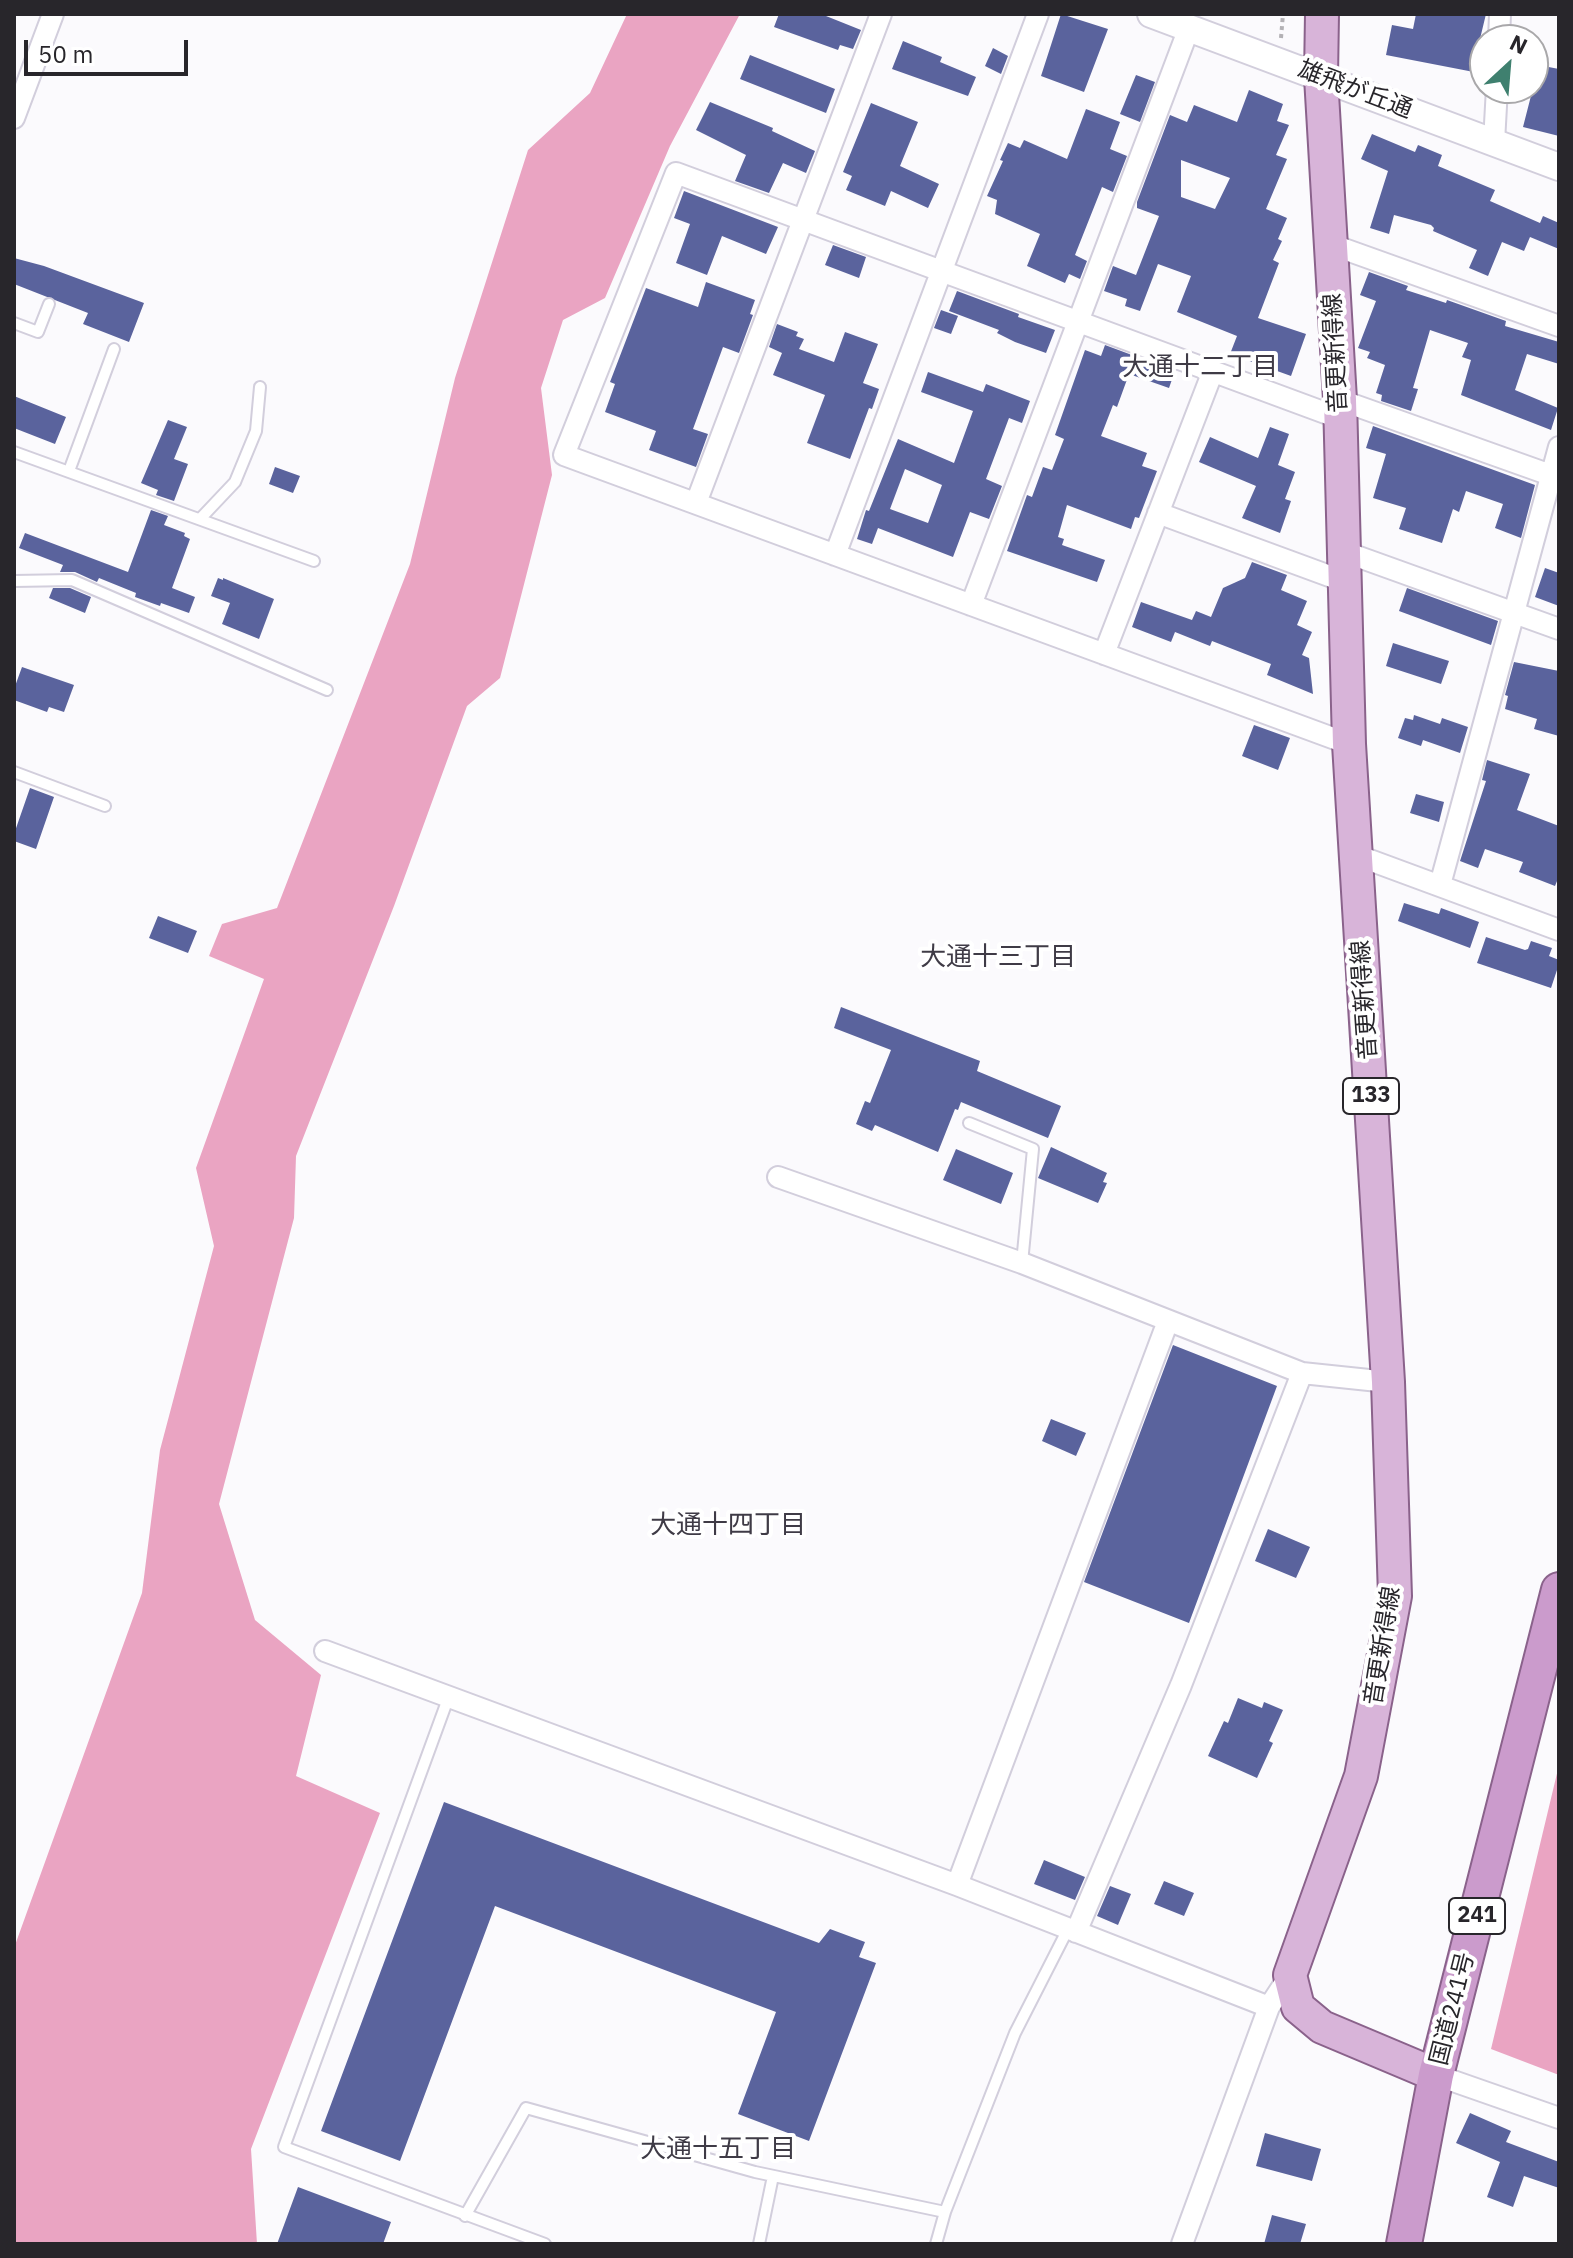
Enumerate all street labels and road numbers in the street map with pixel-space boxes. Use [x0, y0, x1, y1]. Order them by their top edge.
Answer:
street label: 雄飛が丘通 [1294, 55, 1416, 125]
street label: 音更新得線 [1318, 292, 1354, 414]
street label: 音更新得線 [1346, 939, 1384, 1061]
road number: 133 [1343, 1078, 1399, 1114]
street label: 音更新得線 [1359, 1584, 1407, 1708]
road number: 241 [1449, 1898, 1505, 1934]
street label: 国道241号 [1425, 1950, 1481, 2068]

